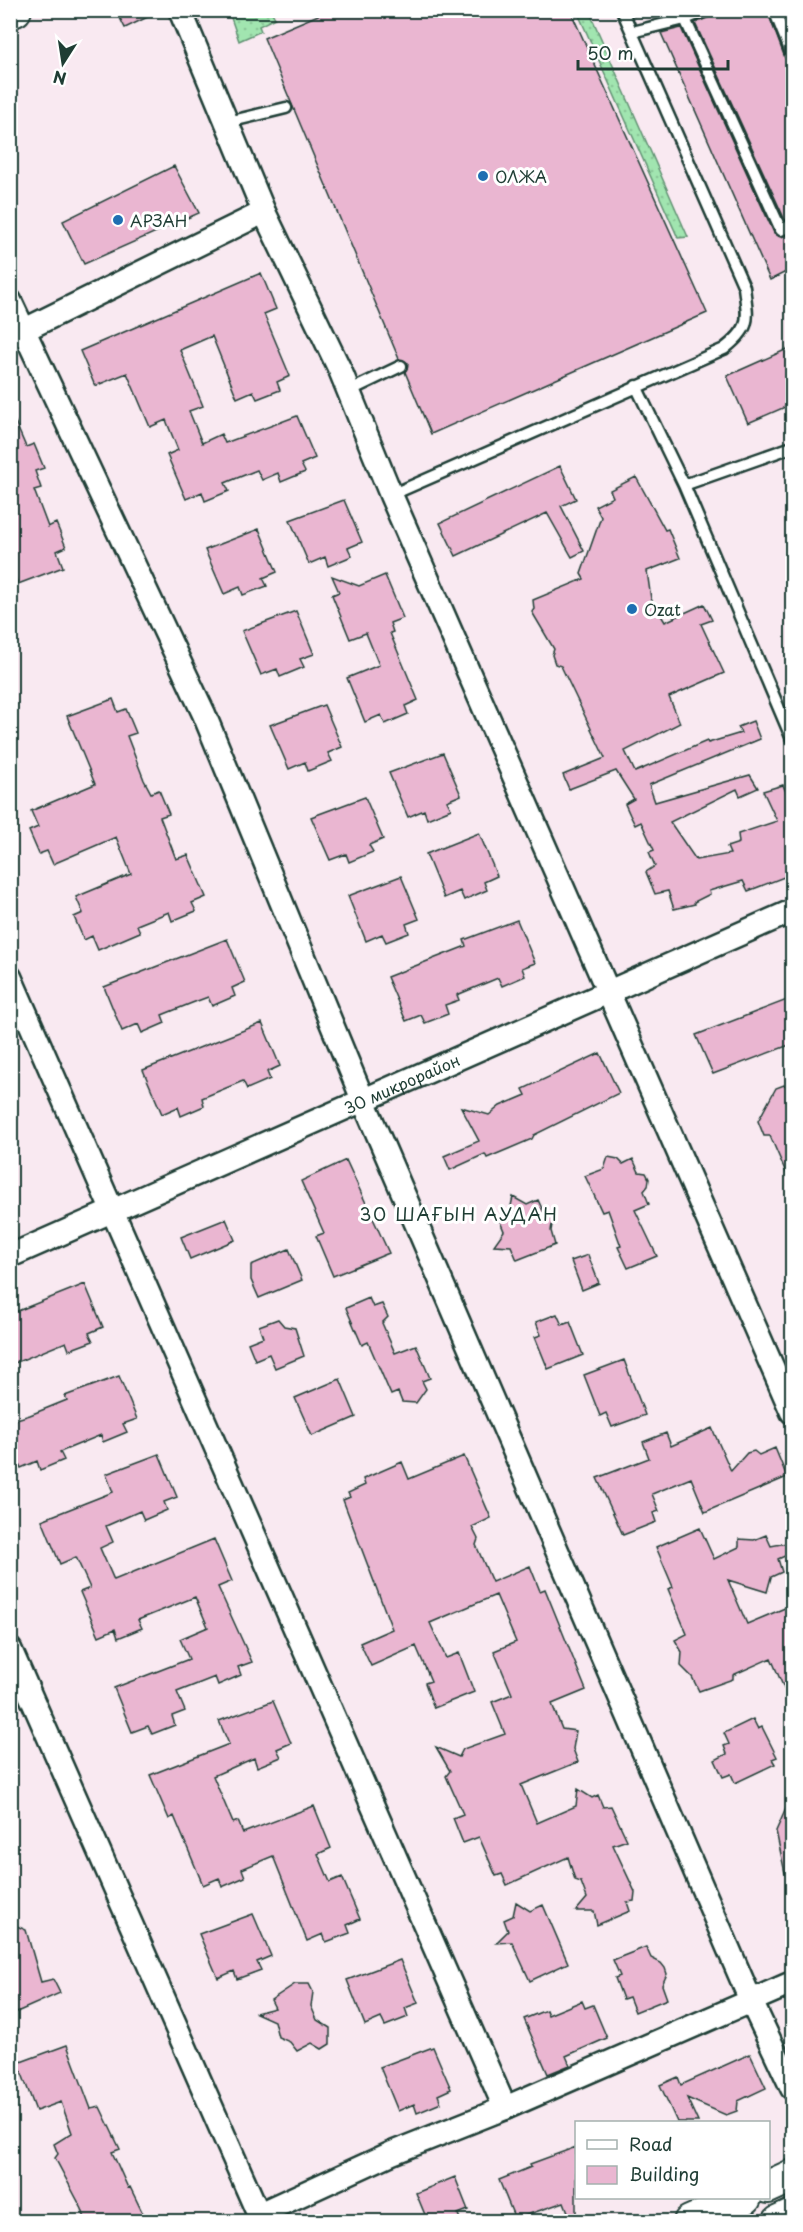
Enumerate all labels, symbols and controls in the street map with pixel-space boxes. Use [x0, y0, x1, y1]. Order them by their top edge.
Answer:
north arrow [33, 33, 93, 93]
scale bar [578, 33, 728, 71]
text: 50 m [587, 39, 634, 66]
text: N [51, 66, 68, 92]
place label: ОЛЖА [495, 164, 547, 188]
marker: ОЛЖА [476, 169, 490, 183]
place label: АРЗАН [130, 208, 187, 232]
marker: АРЗАН [111, 213, 125, 227]
place label: Ozat [644, 597, 681, 621]
marker: Ozat [625, 602, 639, 616]
street label: 30 микрорайон [340, 1047, 463, 1119]
district label: 30 ШАҒЫН АУДАН [360, 1200, 558, 1227]
legend [575, 2121, 770, 2199]
text: Road [629, 2130, 673, 2157]
text: Building [629, 2160, 699, 2187]

